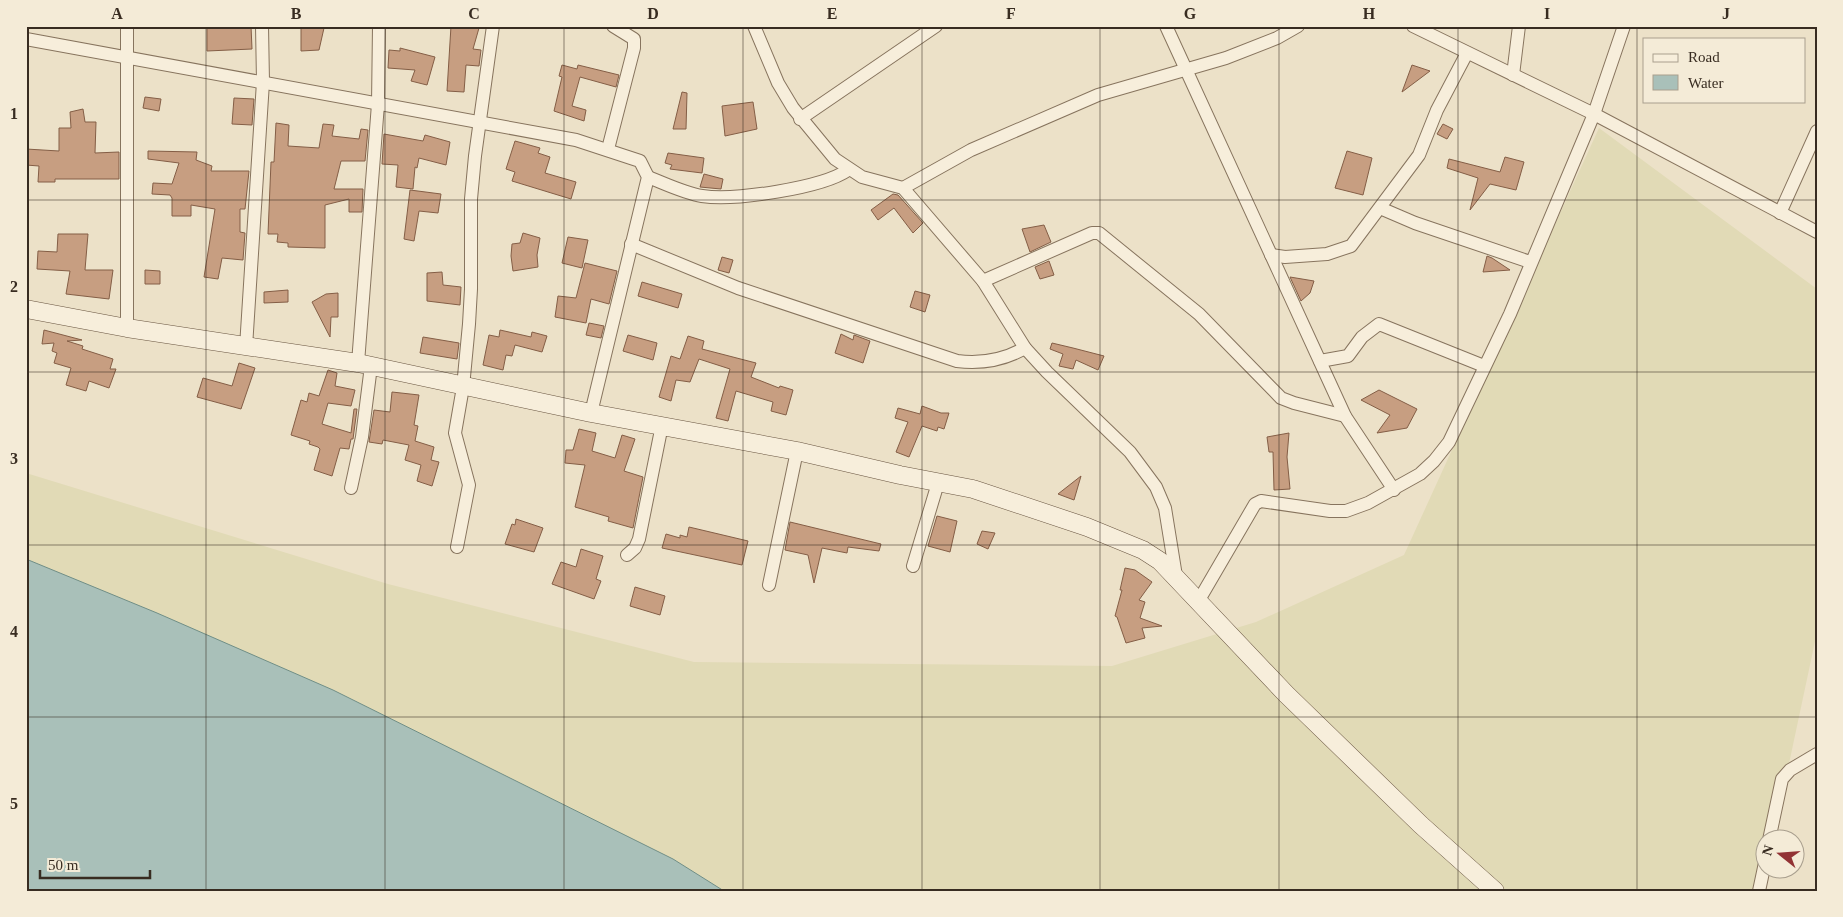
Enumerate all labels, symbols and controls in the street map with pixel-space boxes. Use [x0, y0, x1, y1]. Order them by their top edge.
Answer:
text: A [111, 5, 123, 22]
text: B [291, 5, 302, 22]
text: C [468, 5, 480, 22]
text: D [647, 5, 659, 22]
text: E [827, 5, 837, 22]
text: F [1006, 5, 1016, 22]
text: G [1184, 5, 1197, 22]
text: H [1363, 5, 1376, 22]
text: I [1544, 5, 1550, 22]
text: J [1722, 5, 1730, 22]
legend [1643, 38, 1806, 102]
text: Road [1688, 49, 1720, 65]
text: Water [1688, 75, 1723, 91]
text: 1 [10, 105, 18, 122]
text: 2 [10, 278, 18, 295]
text: 3 [10, 450, 18, 467]
text: 4 [10, 623, 18, 640]
text: 5 [10, 795, 18, 812]
north arrow [1756, 830, 1806, 880]
text: N [1759, 843, 1777, 857]
scale bar [40, 847, 150, 879]
text: 50 m [48, 857, 79, 873]

